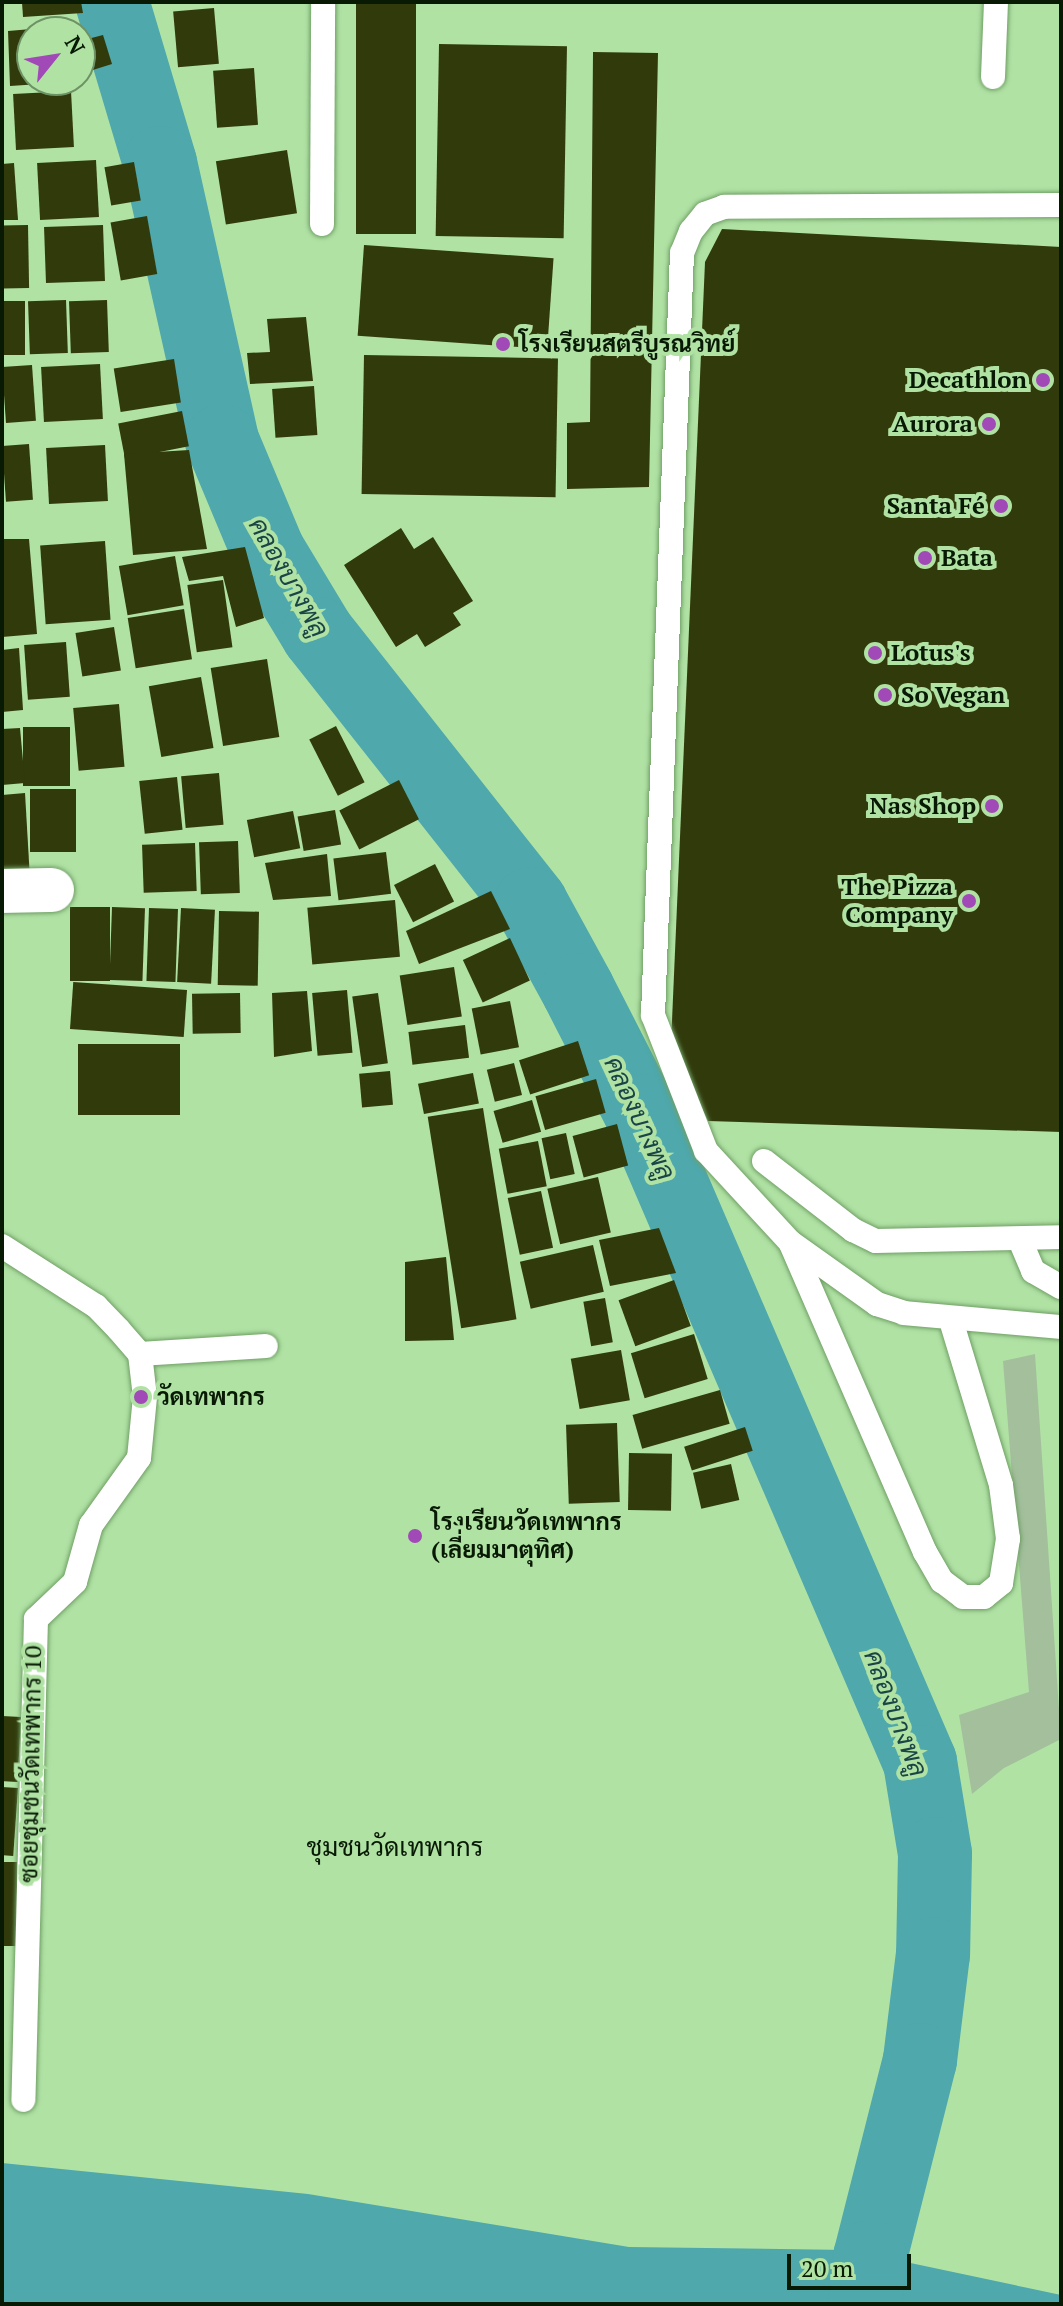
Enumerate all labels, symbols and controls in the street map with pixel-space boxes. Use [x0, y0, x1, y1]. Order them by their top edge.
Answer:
north arrow [16, 16, 96, 96]
text: N [59, 30, 92, 59]
place label: โรงเรียนสตรีบูรณวิทย์ [519, 330, 735, 358]
marker: โรงเรียนสตรีบูรณวิทย์ [494, 335, 512, 353]
place label: Decathlon [909, 366, 1027, 394]
marker: Decathlon [1034, 371, 1052, 389]
place label: Aurora [892, 410, 973, 438]
marker: Aurora [980, 415, 998, 433]
place label: Santa Fé [887, 492, 985, 520]
marker: Santa Fé [992, 497, 1010, 515]
water label: คลองบางพลู [242, 512, 336, 642]
place label: Bata [941, 544, 993, 572]
marker: Bata [916, 549, 934, 567]
place label: Lotus's [891, 639, 971, 667]
marker: Lotus's [866, 644, 884, 662]
place label: So Vegan [901, 681, 1006, 709]
marker: So Vegan [876, 686, 894, 704]
place label: Nas Shop [869, 792, 976, 820]
marker: Nas Shop [983, 797, 1001, 815]
place label: The Pizza Company [841, 873, 953, 929]
marker: The Pizza Company [960, 892, 978, 910]
water label: คลองบางพลู [598, 1051, 682, 1185]
place label: วัดเทพากร [157, 1383, 265, 1411]
marker: วัดเทพากร [132, 1388, 150, 1406]
place label: โรงเรียนวัดเทพากร (เลี่ยมมาตุทิศ) [431, 1508, 622, 1564]
marker: โรงเรียนวัดเทพากร (เลี่ยมมาตุทิศ) [406, 1527, 424, 1545]
street label: ซอยชุมชนวัดเทพากร 10 [15, 1645, 47, 1883]
water label: คลองบางพลู [858, 1645, 934, 1781]
district label: ชุมชนวัดเทพากร [307, 1831, 483, 1863]
scale bar [791, 2238, 915, 2288]
text: 20 m [801, 2252, 853, 2284]

